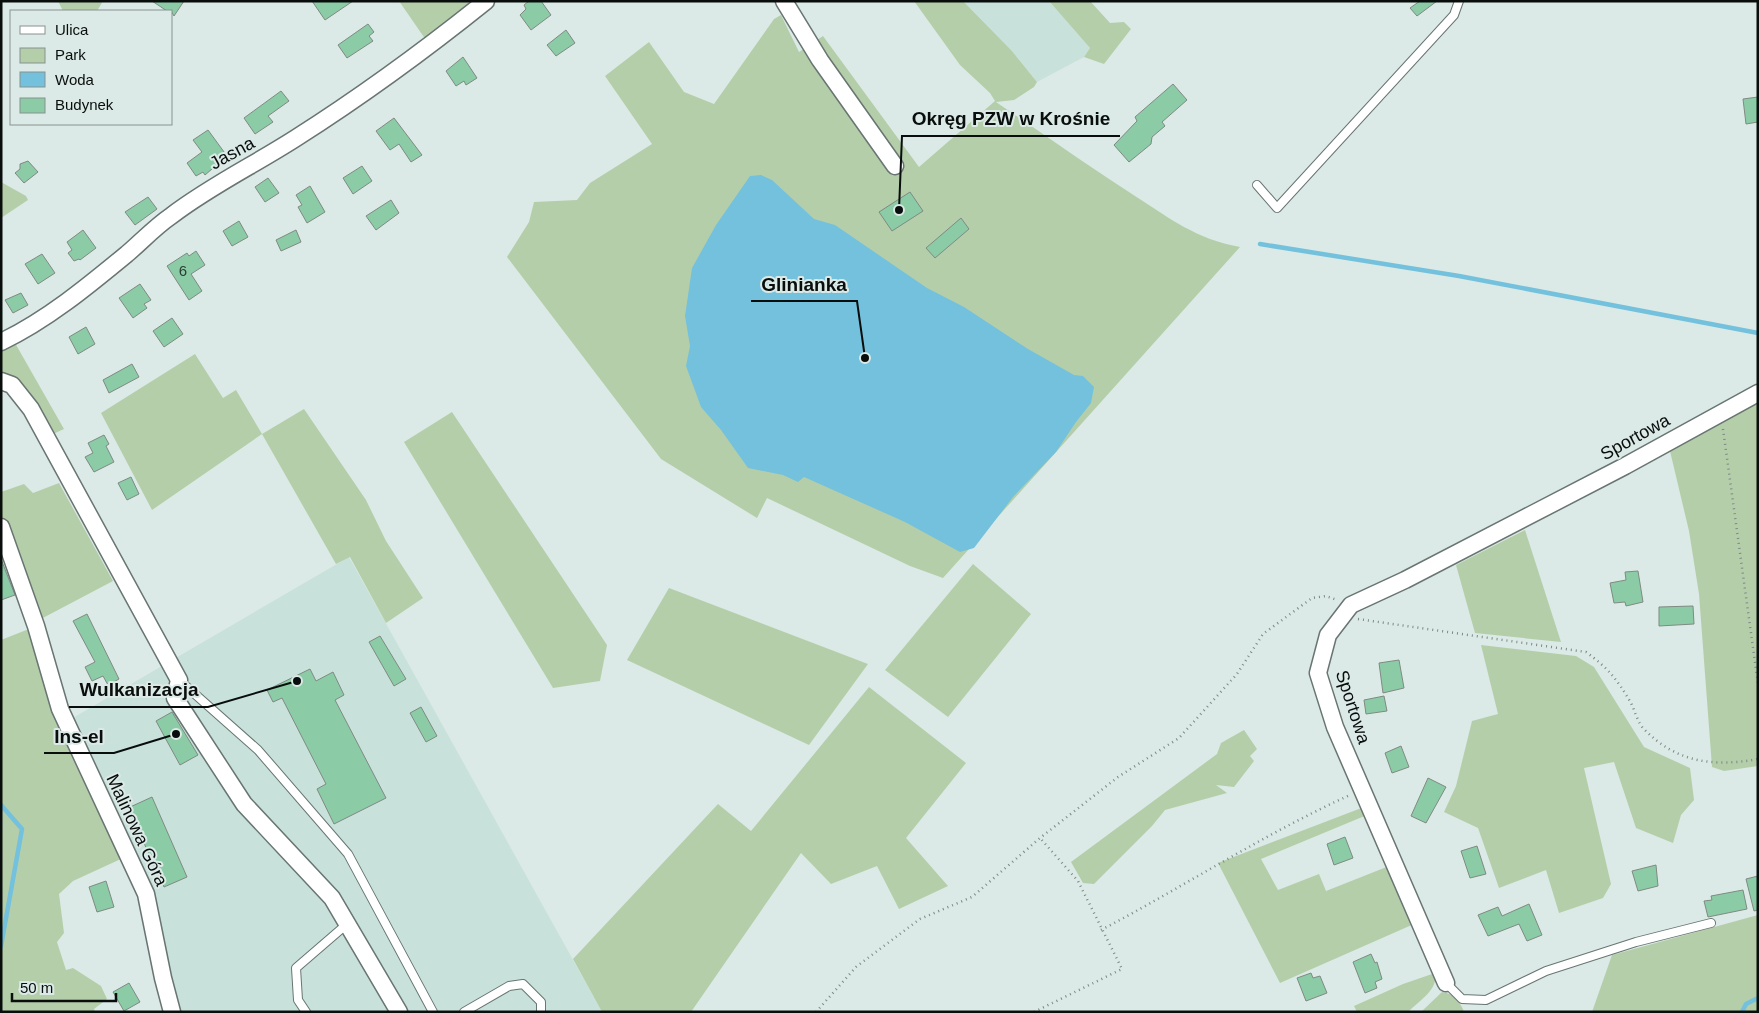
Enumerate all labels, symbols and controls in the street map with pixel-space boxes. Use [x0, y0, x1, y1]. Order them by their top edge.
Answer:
legend [10, 10, 172, 125]
text: Ulica [55, 21, 89, 38]
text: Park [55, 46, 86, 63]
text: Woda [55, 71, 95, 88]
text: Budynek [55, 96, 114, 113]
callout: Okręg PZW w Krośnie [902, 102, 1120, 136]
text: Okręg PZW w Krośnie [912, 108, 1110, 129]
street label: Jasna [206, 132, 259, 173]
house number: 6 [179, 262, 187, 279]
callout: Glinianka [751, 267, 857, 301]
text: Glinianka [761, 274, 847, 295]
street label: Sportowa [1597, 409, 1674, 464]
street label: Sportowa [1332, 668, 1375, 747]
callout: Wulkanizacja [69, 673, 208, 707]
text: Wulkanizacja [80, 679, 199, 700]
callout: Ins-el [44, 719, 114, 753]
text: Ins-el [54, 726, 104, 747]
street label: Malinowa Góra [102, 771, 172, 890]
scale bar [12, 970, 116, 1002]
text: 50 m [20, 979, 53, 996]

